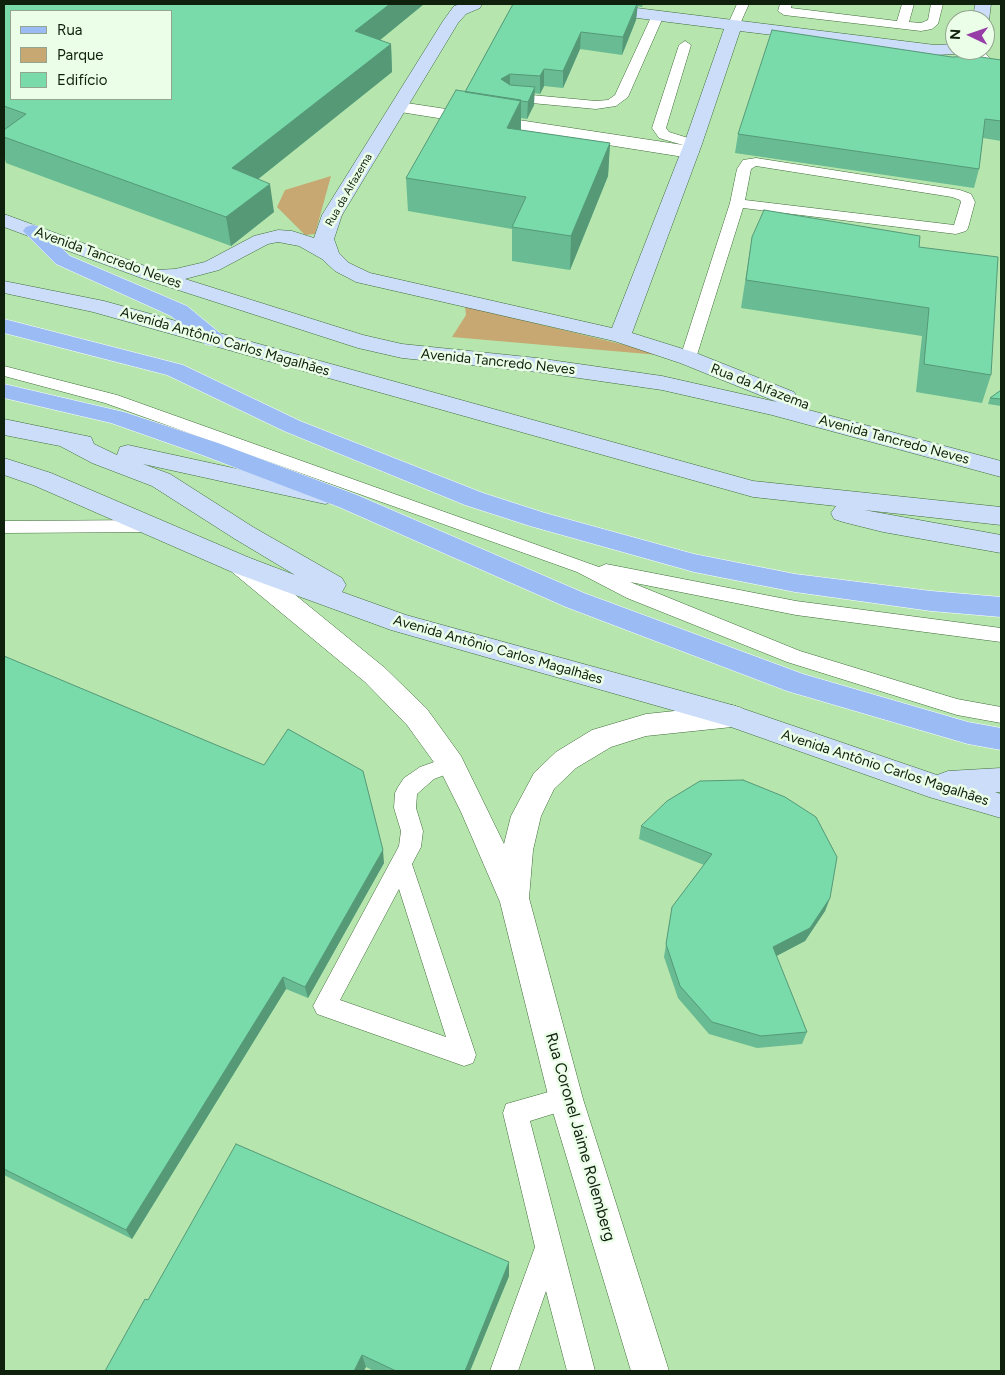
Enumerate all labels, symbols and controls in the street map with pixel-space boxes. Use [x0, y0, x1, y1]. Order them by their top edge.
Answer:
legend [10, 10, 172, 100]
north arrow [945, 10, 995, 60]
text: Rua [57, 21, 82, 39]
text: N [947, 28, 964, 40]
text: Parque [57, 46, 104, 64]
text: Edifício [57, 71, 107, 89]
street label: Rua da Alfazema [323, 151, 375, 229]
street label: Avenida Tancredo Neves [32, 224, 184, 292]
street label: Avenida Antônio Carlos Magalhães [118, 304, 332, 380]
street label: Avenida Tancredo Neves [420, 346, 576, 378]
street label: Rua da Alfazema [708, 360, 812, 414]
street label: Avenida Tancredo Neves [817, 412, 971, 468]
street label: Avenida Antônio Carlos Magalhães [391, 612, 605, 688]
street label: Avenida Antônio Carlos Magalhães [779, 726, 991, 810]
street label: Rua Coronel Jaime Rolemberg [541, 1030, 619, 1244]

